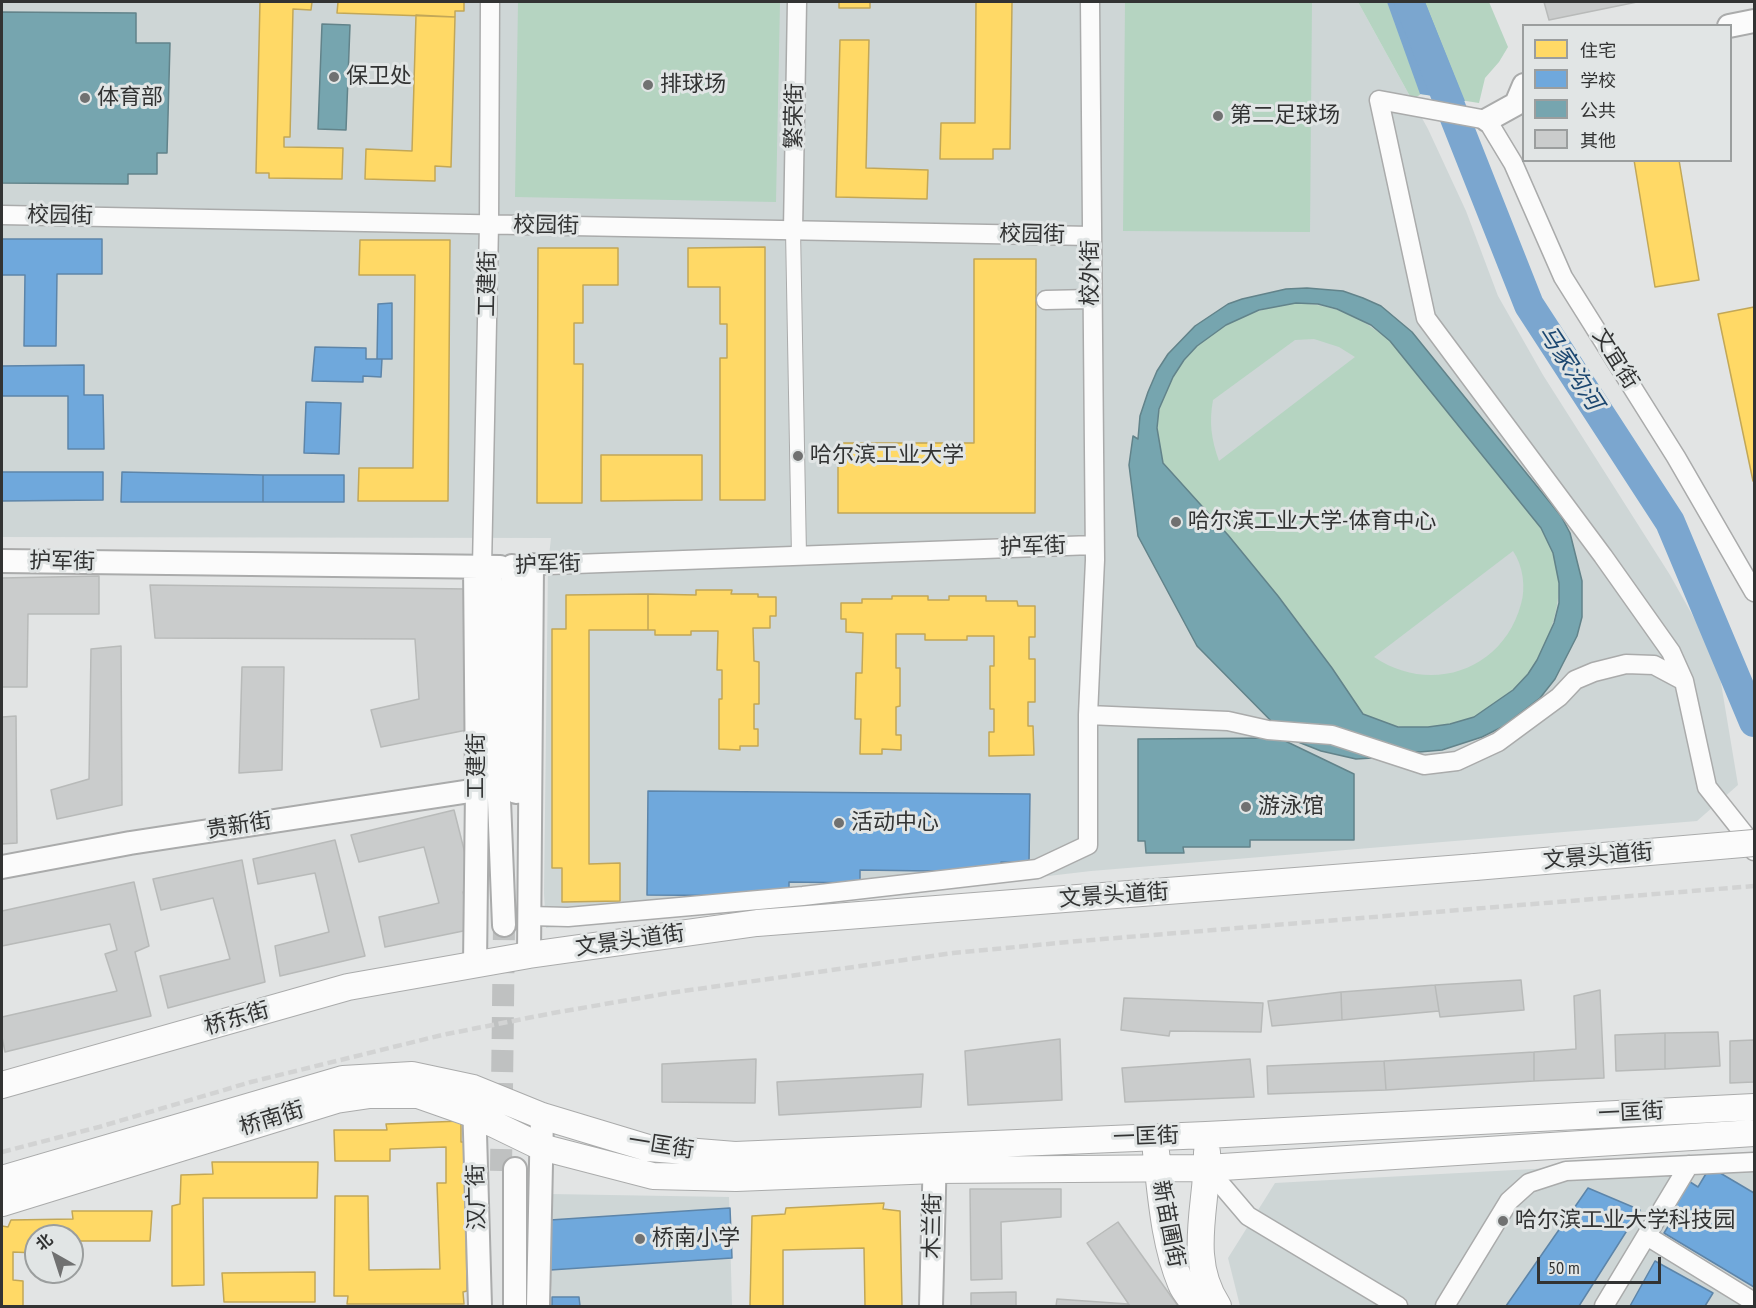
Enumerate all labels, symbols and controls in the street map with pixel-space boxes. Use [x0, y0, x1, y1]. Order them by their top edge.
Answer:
legend [1522, 24, 1732, 162]
text: 住宅 [1580, 39, 1616, 62]
place label: 保卫处 [346, 64, 412, 90]
text: 学校 [1580, 69, 1616, 92]
marker: 保卫处 [327, 70, 341, 84]
place label: 排球场 [660, 72, 726, 98]
marker: 排球场 [641, 78, 655, 92]
street label: 繁荣街 [781, 83, 809, 149]
place label: 体育部 [97, 85, 163, 111]
marker: 体育部 [78, 91, 92, 105]
text: 公共 [1580, 99, 1616, 122]
place label: 第二足球场 [1230, 103, 1340, 129]
marker: 第二足球场 [1211, 109, 1225, 123]
text: 其他 [1580, 129, 1616, 152]
street label: 校园街 [27, 202, 93, 230]
street label: 校园街 [513, 212, 579, 240]
street label: 校园街 [999, 221, 1065, 249]
street label: 校外街 [1078, 240, 1104, 306]
street label: 工建街 [474, 251, 502, 317]
water label: 马家沟河 [1532, 320, 1608, 416]
street label: 文宜街 [1586, 324, 1644, 394]
place label: 哈尔滨工业大学 [810, 443, 964, 469]
marker: 哈尔滨工业大学 [791, 449, 805, 463]
place label: 哈尔滨工业大学-体育中心 [1188, 509, 1436, 535]
marker: 哈尔滨工业大学-体育中心 [1169, 515, 1183, 529]
street label: 护军街 [1000, 533, 1066, 561]
street label: 护军街 [29, 548, 95, 576]
street label: 护军街 [515, 551, 581, 579]
street label: 工建街 [464, 733, 490, 799]
place label: 游泳馆 [1258, 794, 1324, 820]
marker: 游泳馆 [1239, 800, 1253, 814]
street label: 贵新街 [204, 808, 274, 844]
place label: 活动中心 [851, 810, 939, 836]
marker: 活动中心 [832, 816, 846, 830]
street label: 文景头道街 [1542, 839, 1654, 875]
street label: 文景头道街 [1058, 879, 1170, 913]
street label: 文景头道街 [574, 920, 686, 962]
street label: 桥东街 [202, 997, 272, 1041]
street label: 桥南街 [237, 1097, 307, 1141]
street label: 一匡街 [1597, 1098, 1665, 1128]
street label: 一匡街 [1113, 1123, 1179, 1151]
street label: 一匡街 [626, 1128, 696, 1164]
street label: 汉广街 [463, 1164, 491, 1230]
street label: 新苗圃街 [1147, 1178, 1189, 1270]
street label: 木兰街 [919, 1193, 947, 1259]
place label: 哈尔滨工业大学科技园 [1515, 1208, 1735, 1234]
marker: 哈尔滨工业大学科技园 [1496, 1214, 1510, 1228]
north arrow [24, 1224, 84, 1284]
place label: 桥南小学 [652, 1226, 740, 1252]
text: 北 [31, 1229, 56, 1254]
marker: 桥南小学 [633, 1232, 647, 1246]
scale bar [1540, 1245, 1664, 1283]
text: 50 m [1548, 1256, 1580, 1279]

